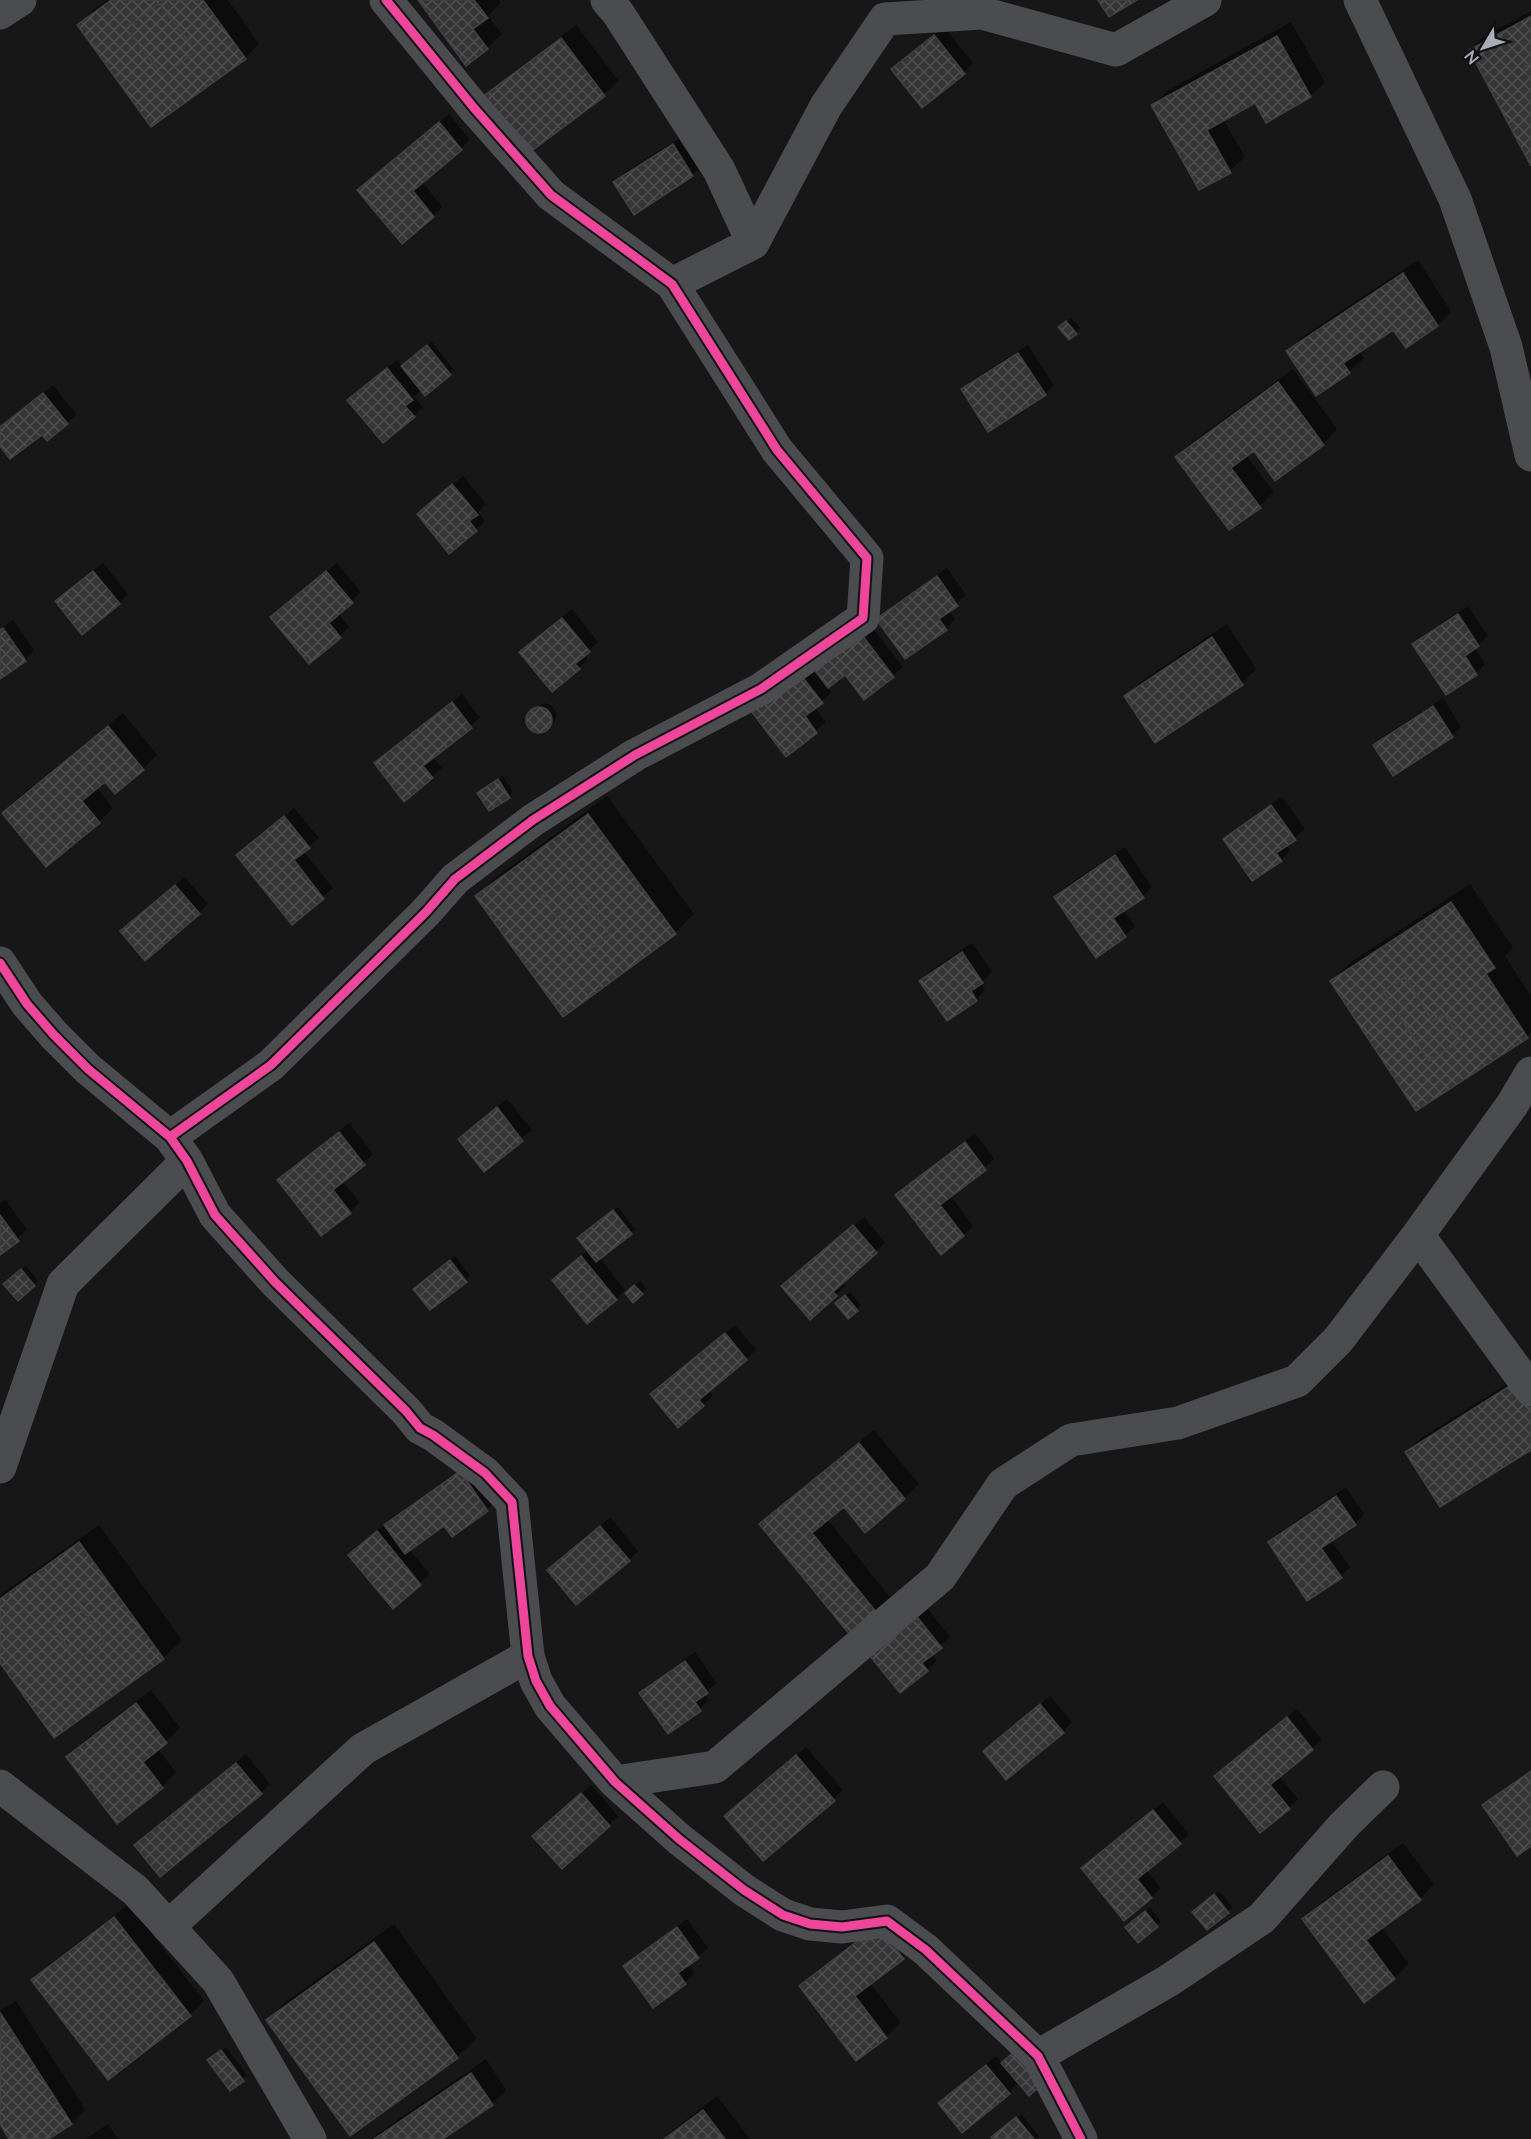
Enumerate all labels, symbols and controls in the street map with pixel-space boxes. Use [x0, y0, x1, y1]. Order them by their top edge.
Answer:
north arrow [1453, 18, 1513, 78]
text: N [1460, 47, 1482, 69]

